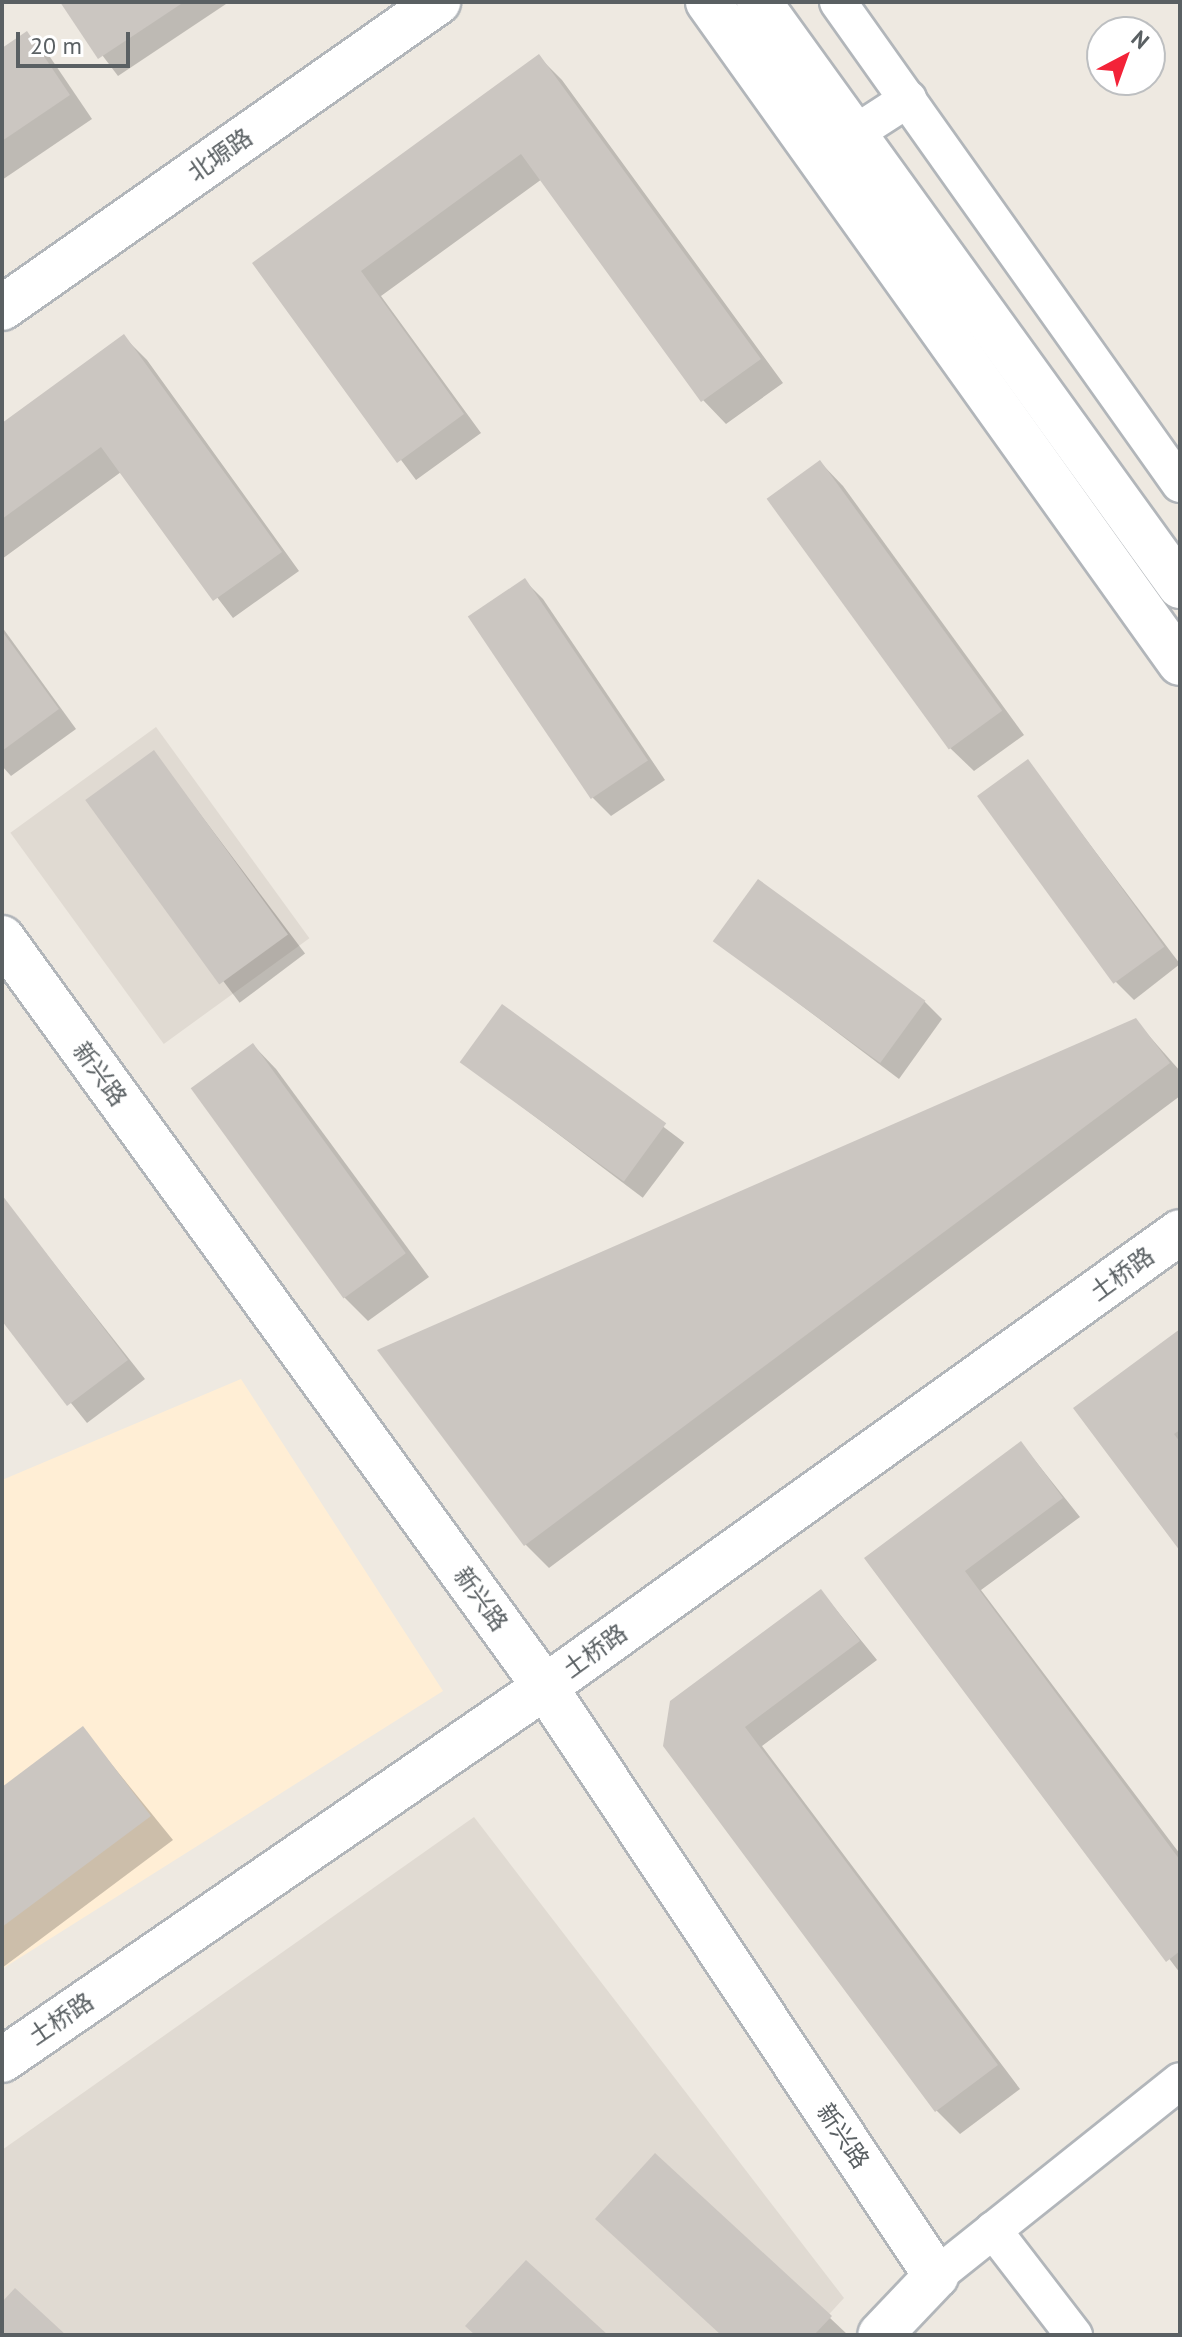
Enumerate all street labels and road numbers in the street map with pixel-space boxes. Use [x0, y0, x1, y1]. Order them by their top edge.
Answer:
street label: 北塬路 [182, 123, 258, 187]
street label: 新兴路 [67, 1036, 133, 1112]
street label: 土桥路 [1084, 1241, 1160, 1307]
street label: 新兴路 [448, 1561, 514, 1637]
street label: 土桥路 [557, 1618, 633, 1684]
street label: 土桥路 [23, 1987, 99, 2051]
street label: 新兴路 [811, 2098, 875, 2174]

